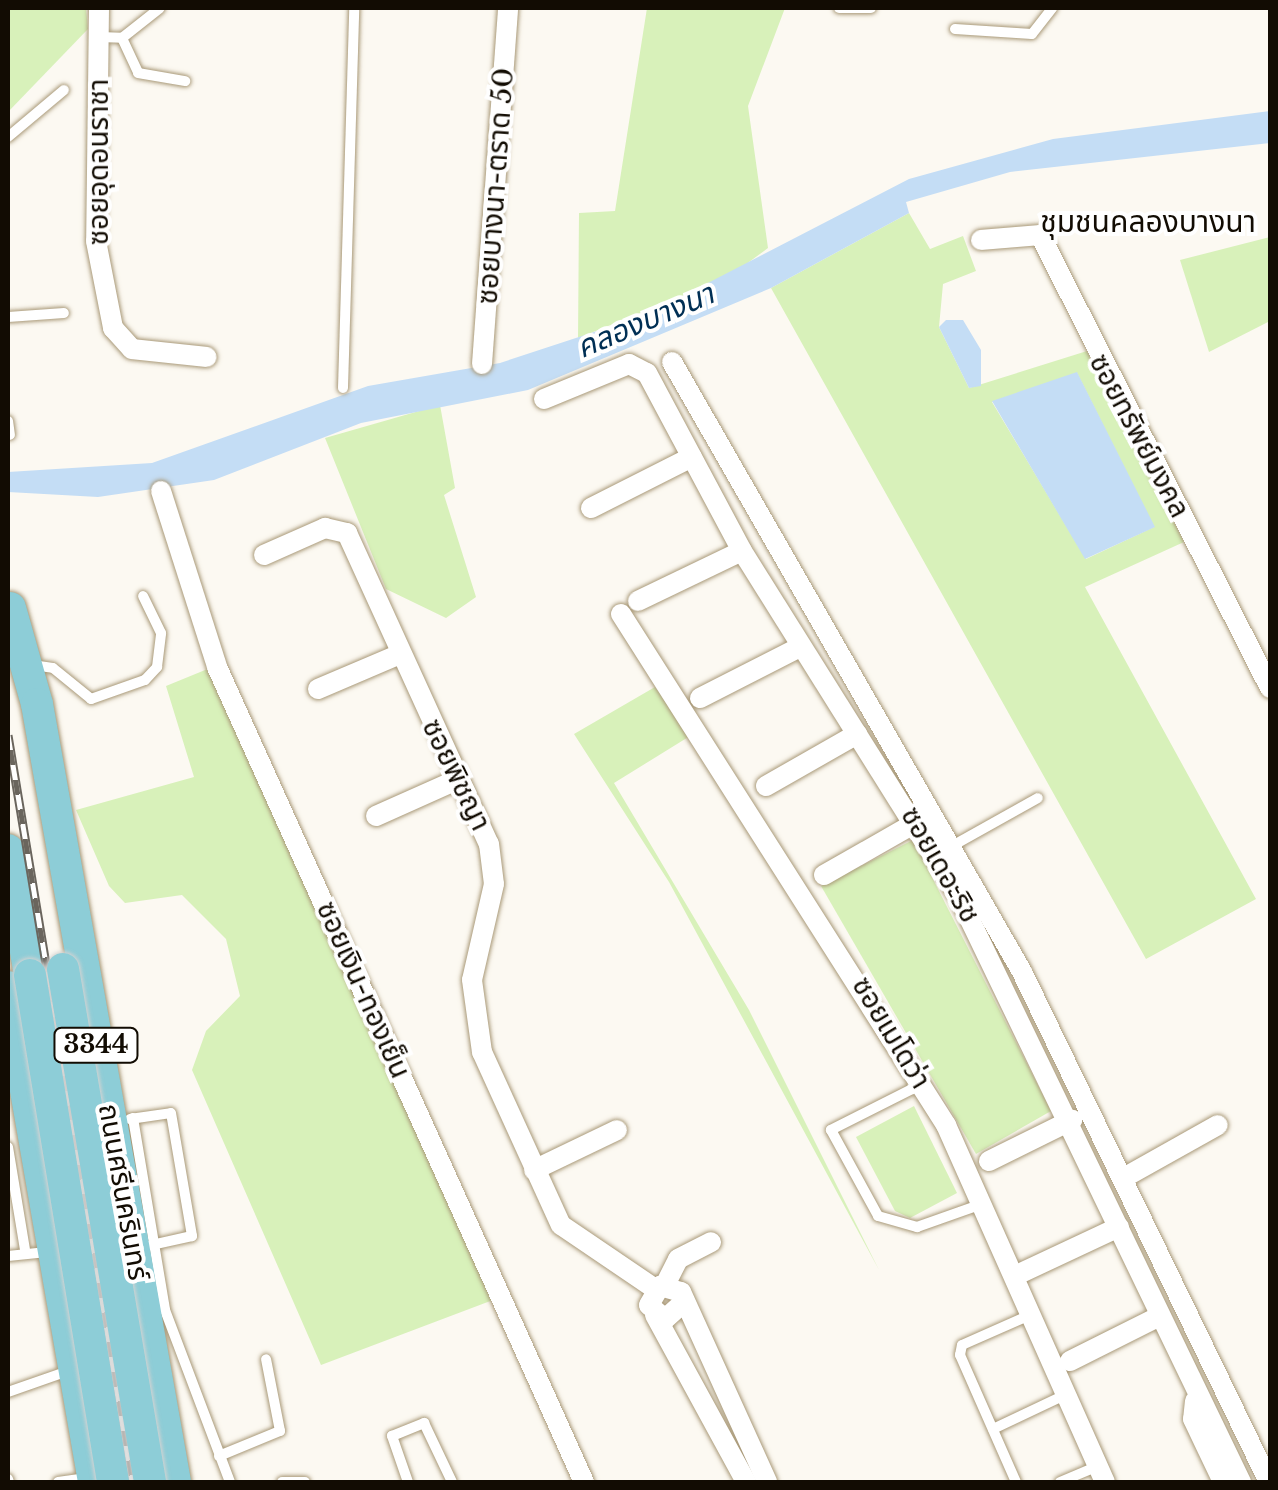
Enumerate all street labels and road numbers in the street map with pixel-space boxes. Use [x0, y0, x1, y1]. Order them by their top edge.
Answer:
street label: ซอยบางนา-ตราด 50 [471, 67, 521, 305]
street label: ซอยอุดอนราชา [82, 79, 116, 245]
street label: ซอยทรัพย์มงคล [1082, 348, 1196, 524]
street label: ซอยพิชญา [415, 714, 497, 836]
street label: ซอยเดอะริช [893, 801, 987, 929]
street label: ซอยเงิน-ทองเย็น [309, 896, 417, 1084]
street label: ซอยเมโดว่า [845, 971, 937, 1095]
road number: 3344 [51, 1025, 141, 1065]
street label: ถนนศรีนครินทร์ [91, 1101, 155, 1283]

